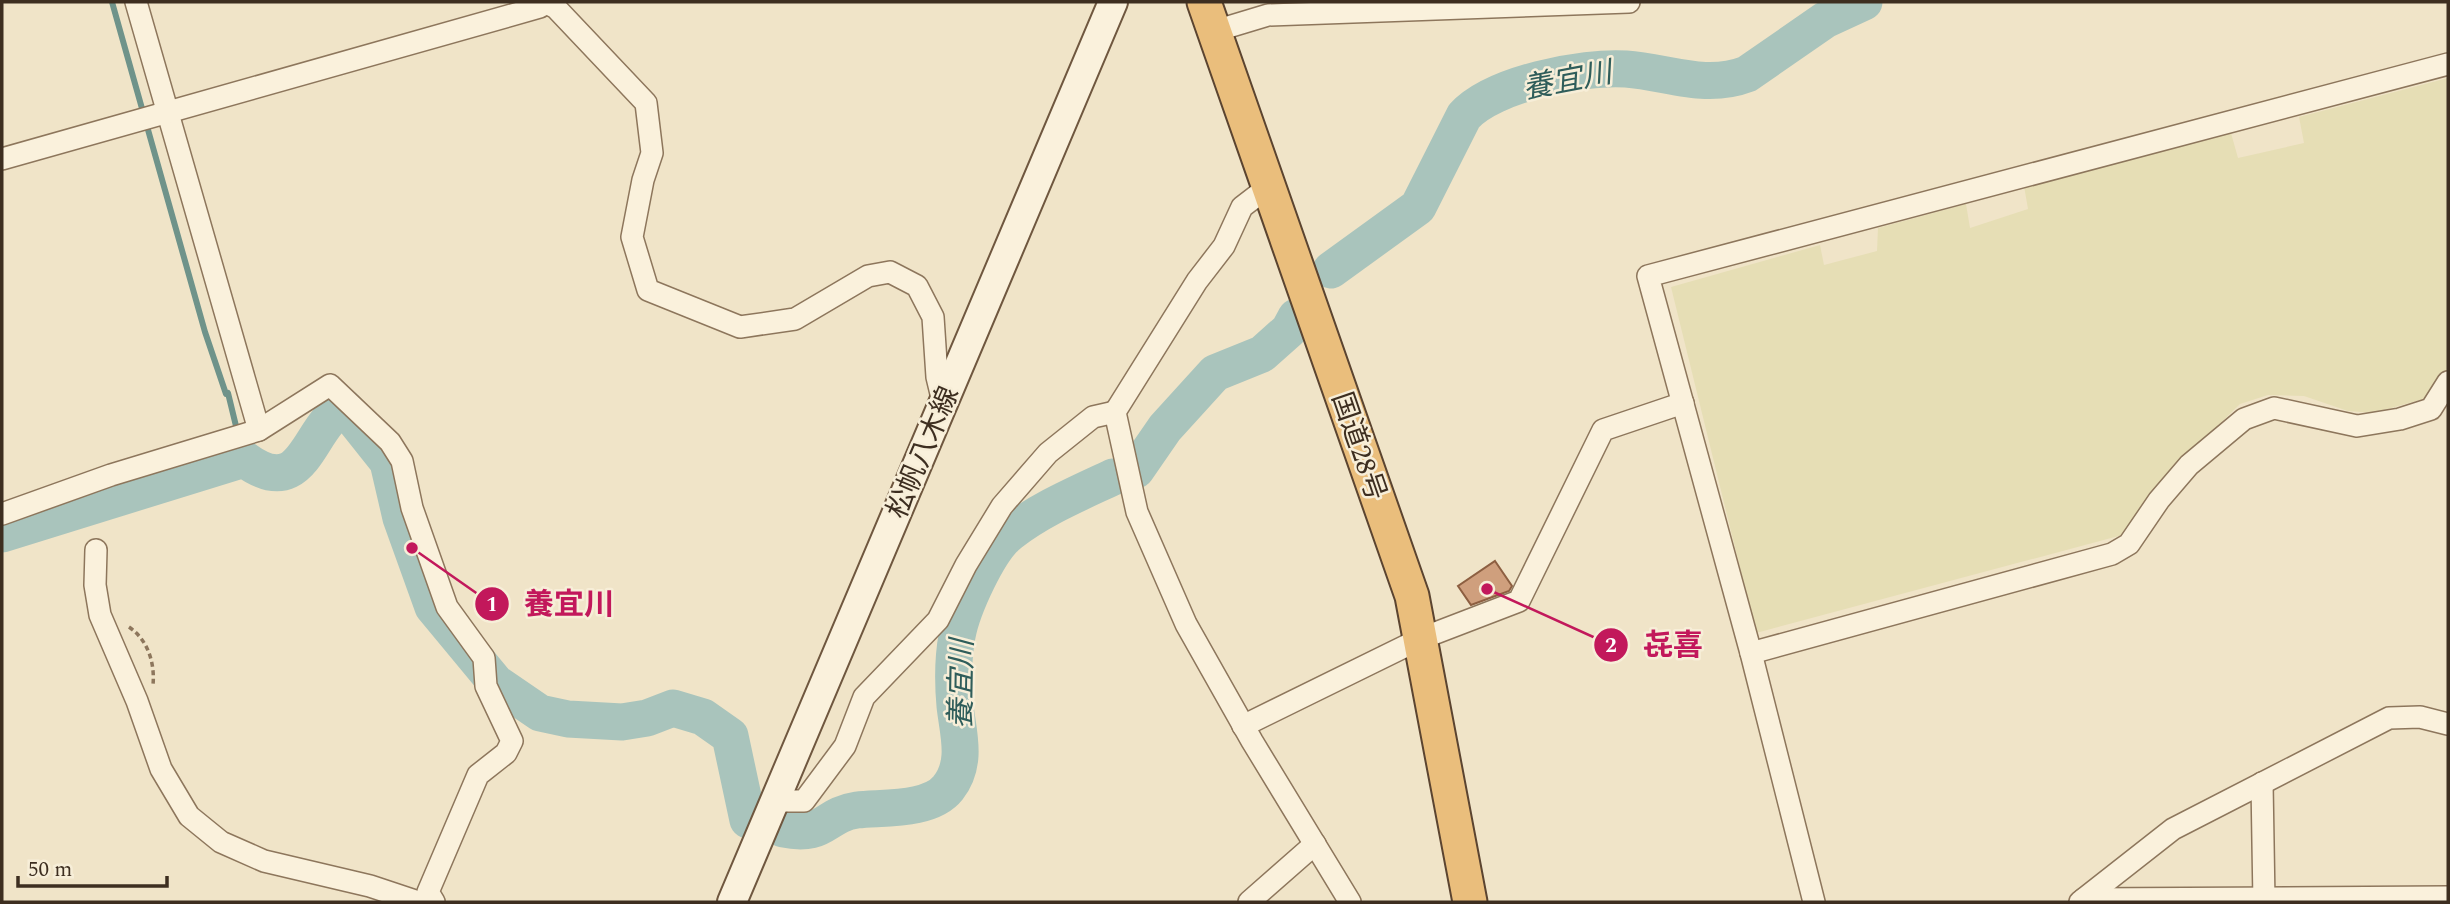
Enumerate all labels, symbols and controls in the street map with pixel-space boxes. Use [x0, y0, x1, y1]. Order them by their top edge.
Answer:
water label: 養宜川 [1519, 49, 1619, 112]
street label: 松帆八木線 [876, 380, 971, 525]
street label: 国道28号 [1320, 387, 1397, 506]
callout: 養宜川 [475, 578, 628, 629]
text: 養宜川 [524, 582, 614, 628]
text: 1 [486, 589, 498, 621]
callout: 㐂喜 [1594, 619, 1717, 670]
text: 㐂喜 [1643, 623, 1703, 669]
text: 2 [1605, 630, 1617, 662]
water label: 養宜川 [938, 636, 986, 729]
scale bar [18, 844, 166, 888]
text: 50 m [28, 854, 72, 886]

